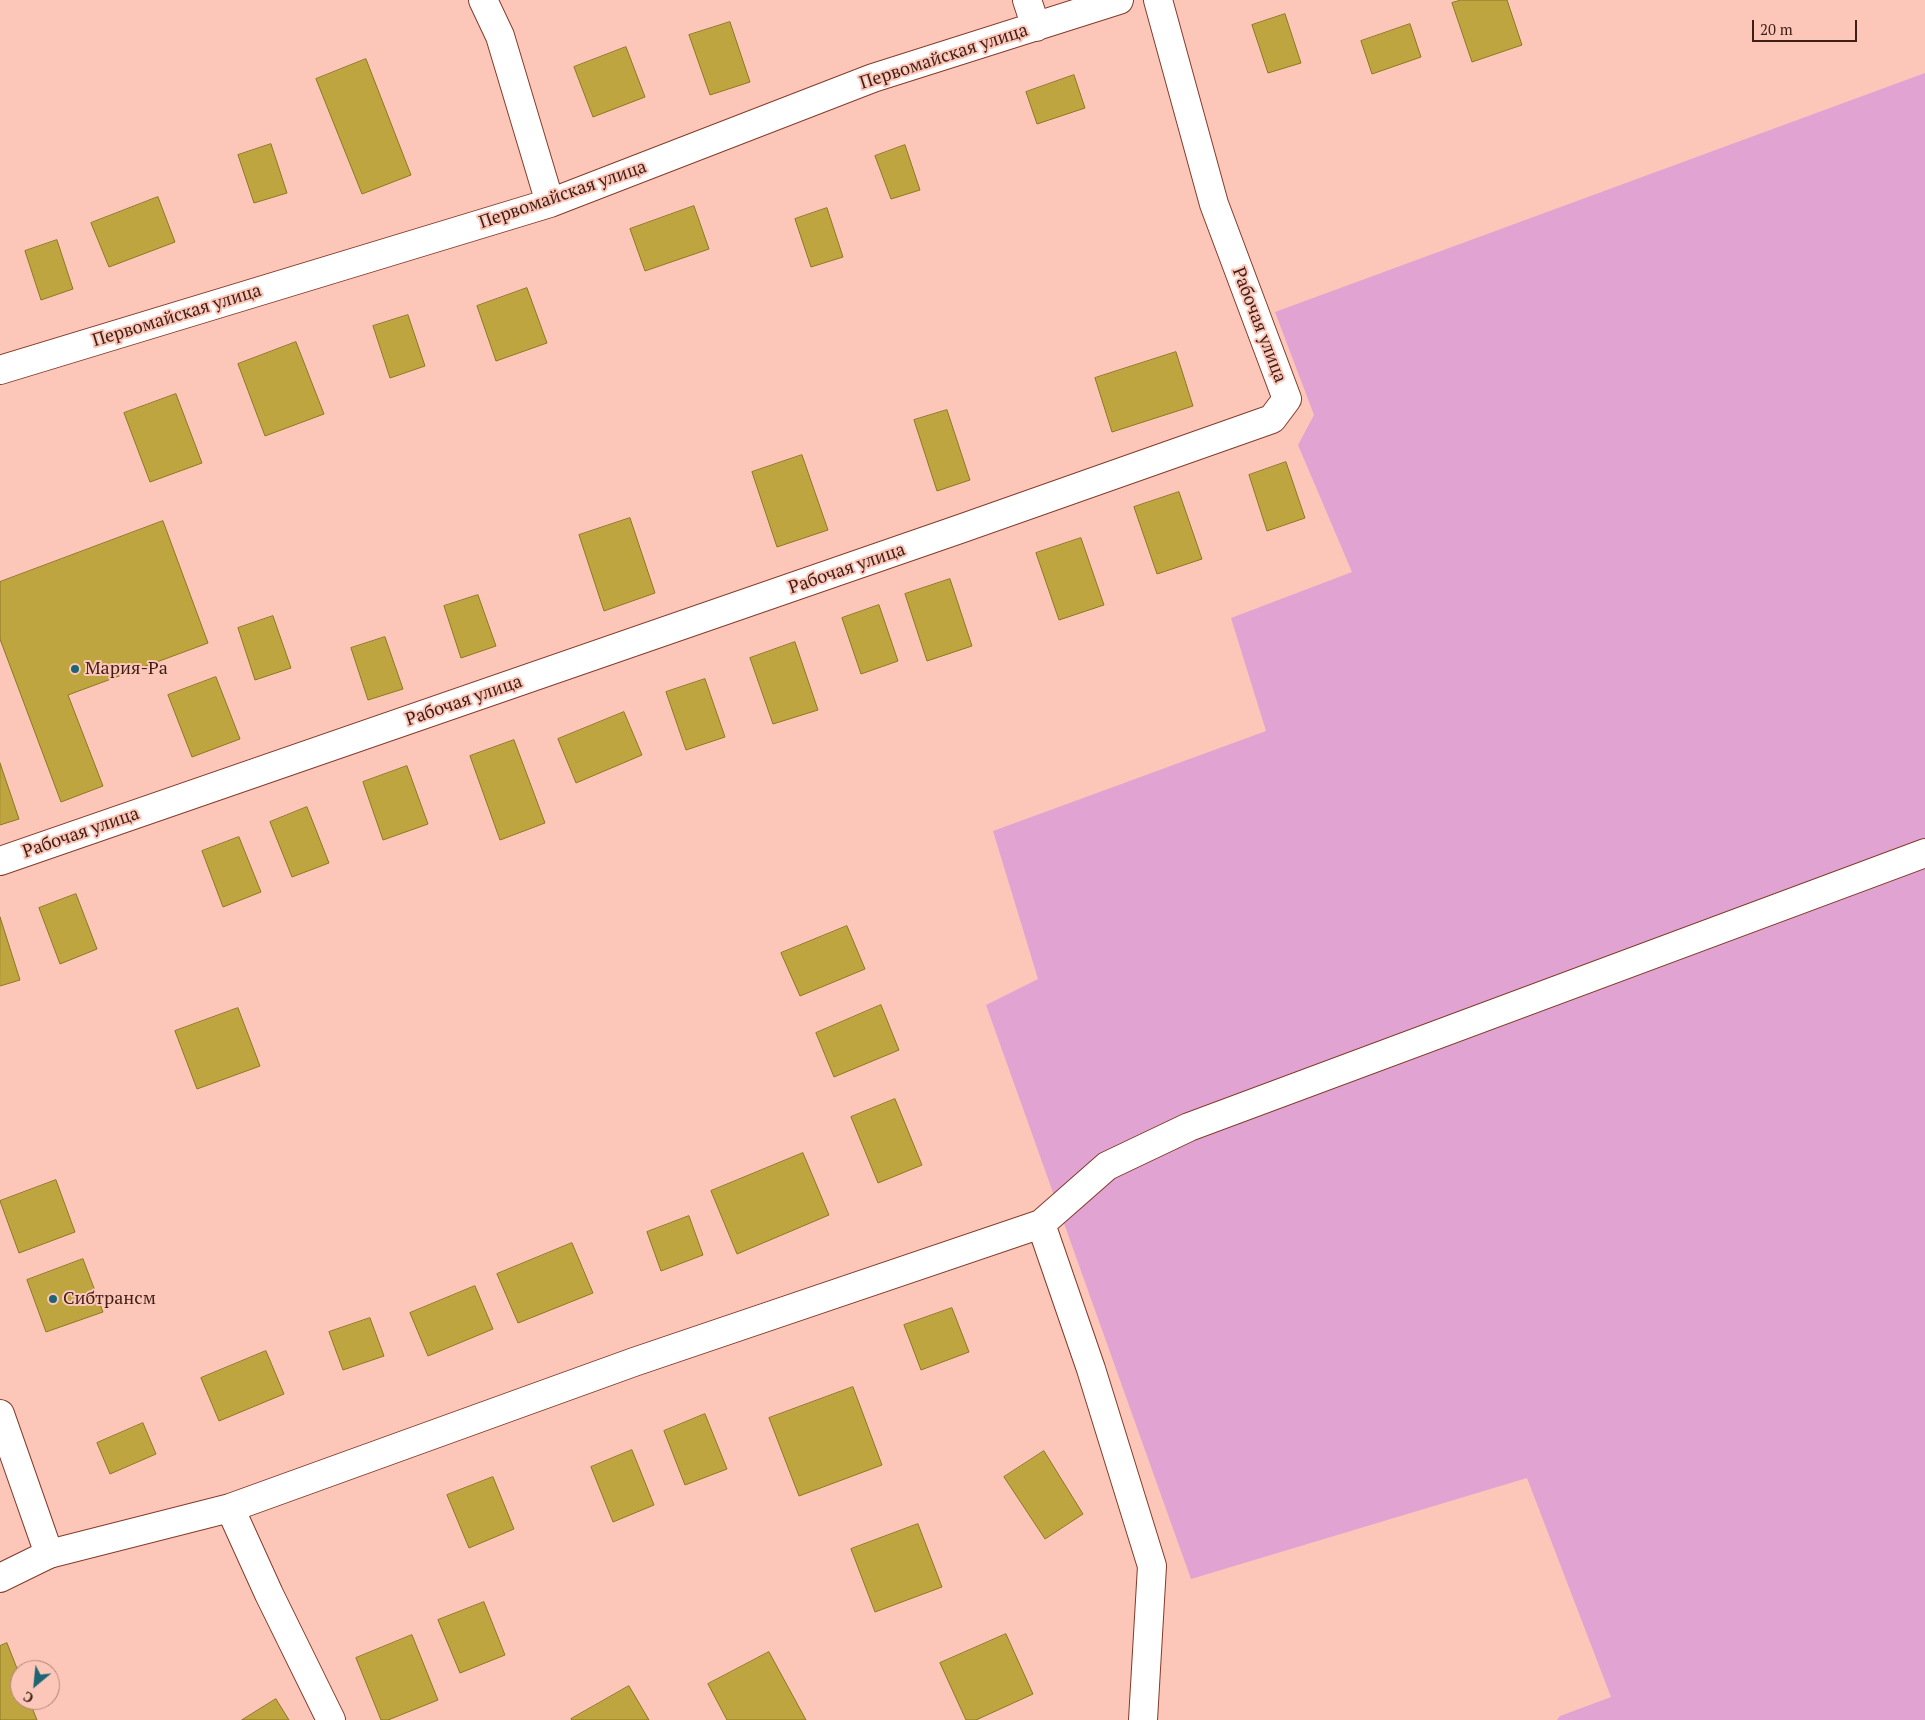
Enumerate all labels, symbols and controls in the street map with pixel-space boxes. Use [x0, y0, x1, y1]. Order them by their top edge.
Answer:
scale bar [1755, 10, 1860, 42]
text: 20 m [1760, 19, 1793, 39]
street label: Первомайская улица [857, 20, 1031, 94]
street label: Первомайская улица [476, 156, 650, 234]
street label: Рабочая улица [1227, 264, 1291, 386]
street label: Первомайская улица [90, 280, 264, 352]
street label: Рабочая улица [786, 539, 908, 599]
place label: Мария-Ра [85, 658, 168, 680]
marker: Мария-Ра [69, 663, 81, 675]
street label: Рабочая улица [403, 671, 525, 731]
street label: Рабочая улица [20, 803, 142, 863]
place label: Сибтрансм [63, 1288, 156, 1310]
marker: Сибтрансм [47, 1293, 59, 1305]
north arrow [10, 1660, 60, 1710]
text: С [20, 1687, 37, 1708]

